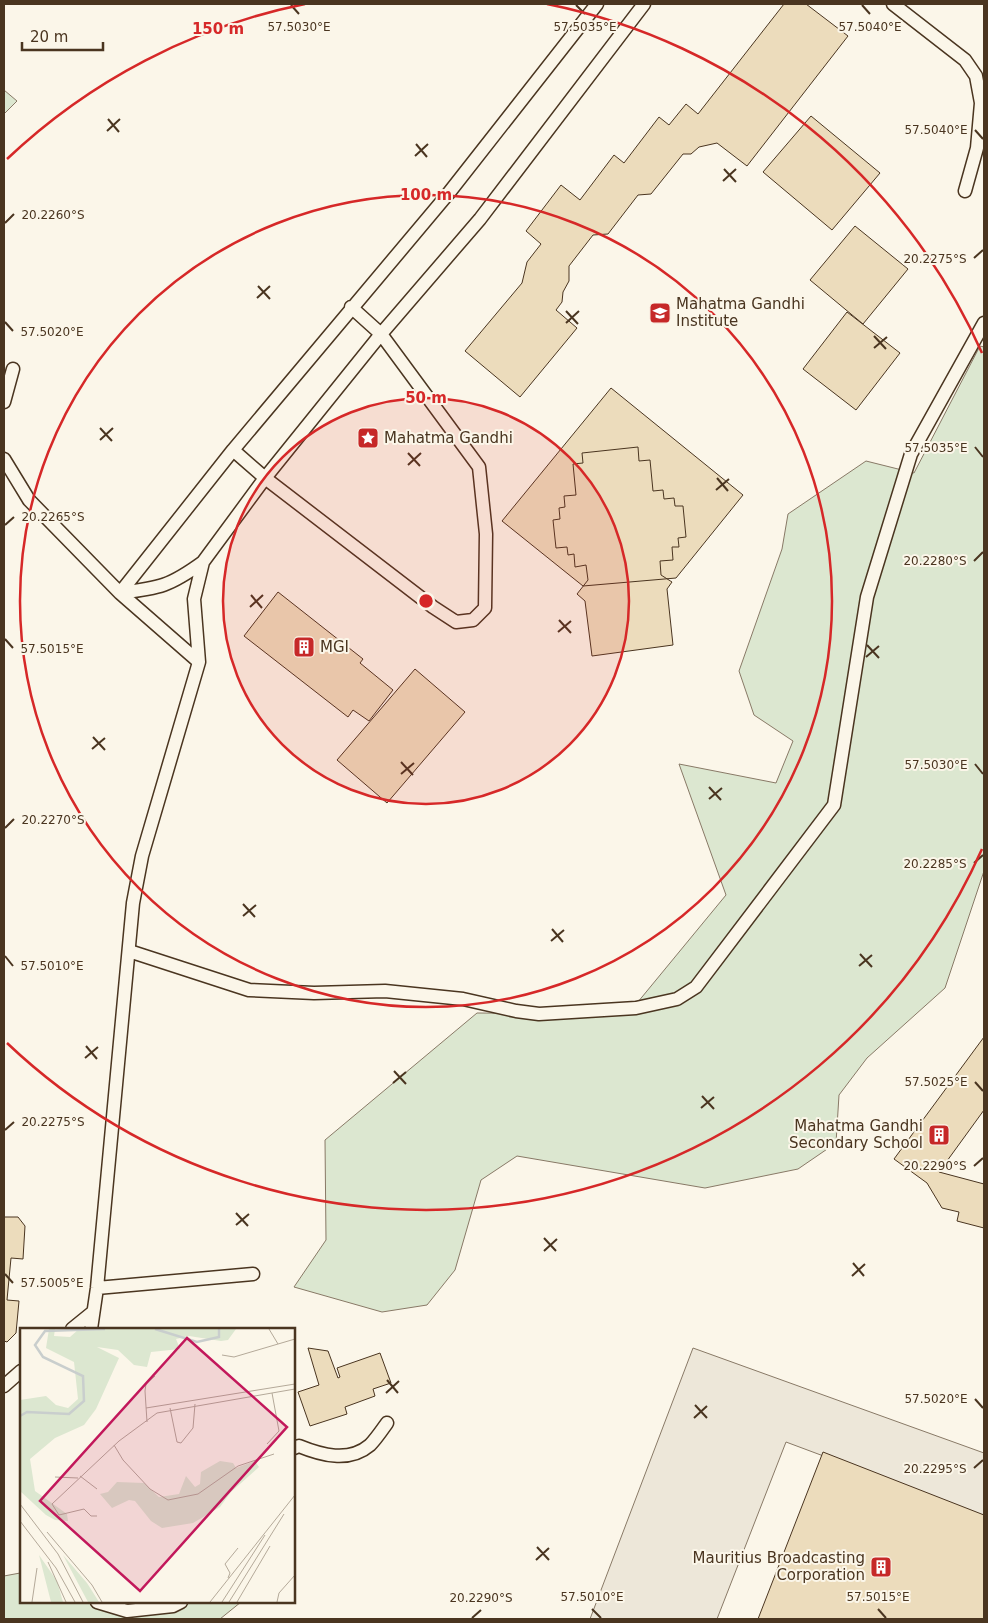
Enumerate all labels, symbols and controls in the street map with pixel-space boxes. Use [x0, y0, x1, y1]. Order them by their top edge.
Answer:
scale bar [22, 20, 104, 52]
text: 150 m [192, 20, 244, 38]
text: 57.5030°E [267, 20, 331, 34]
text: 57.5035°E [553, 20, 617, 34]
text: 57.5040°E [838, 20, 902, 34]
text: 20 m [30, 28, 68, 46]
text: 57.5040°E [904, 123, 968, 137]
text: 100 m [400, 186, 452, 204]
text: 20.2260°S [21, 208, 85, 222]
text: 20.2275°S [903, 252, 967, 266]
place label: Mahatma Gandhi Institute [676, 295, 805, 330]
school or university icon: Mahatma Gandhi Institute [648, 301, 672, 325]
text: 57.5020°E [20, 325, 84, 339]
text: 50 m [405, 389, 447, 407]
place icon: Mahatma Gandhi [356, 426, 380, 450]
place label: Mahatma Gandhi [384, 429, 513, 447]
text: 57.5035°E [904, 441, 968, 455]
text: 20.2265°S [21, 510, 85, 524]
text: 20.2280°S [903, 554, 967, 568]
centre of rings [417, 592, 435, 610]
building icon: MGI [292, 635, 316, 659]
place label: MGI [320, 638, 349, 656]
text: 57.5015°E [20, 642, 84, 656]
text: 57.5030°E [904, 758, 968, 772]
text: 20.2270°S [21, 813, 85, 827]
text: 20.2285°S [903, 857, 967, 871]
text: 57.5010°E [20, 959, 84, 973]
text: 57.5025°E [904, 1075, 968, 1089]
text: 20.2275°S [21, 1115, 85, 1129]
place label: Mahatma Gandhi Secondary School [789, 1117, 923, 1152]
building icon: Mahatma Gandhi Secondary School [927, 1123, 951, 1147]
text: 20.2290°S [903, 1159, 967, 1173]
text: 57.5005°E [20, 1276, 84, 1290]
inset map [20, 1328, 295, 1603]
text: 57.5020°E [904, 1392, 968, 1406]
text: 20.2295°S [903, 1462, 967, 1476]
place label: Mauritius Broadcasting Corporation [693, 1549, 865, 1584]
building icon: Mauritius Broadcasting Corporation [869, 1555, 893, 1579]
text: 57.5010°E [560, 1590, 624, 1604]
text: 57.5015°E [846, 1590, 910, 1604]
text: 20.2290°S [449, 1591, 513, 1605]

